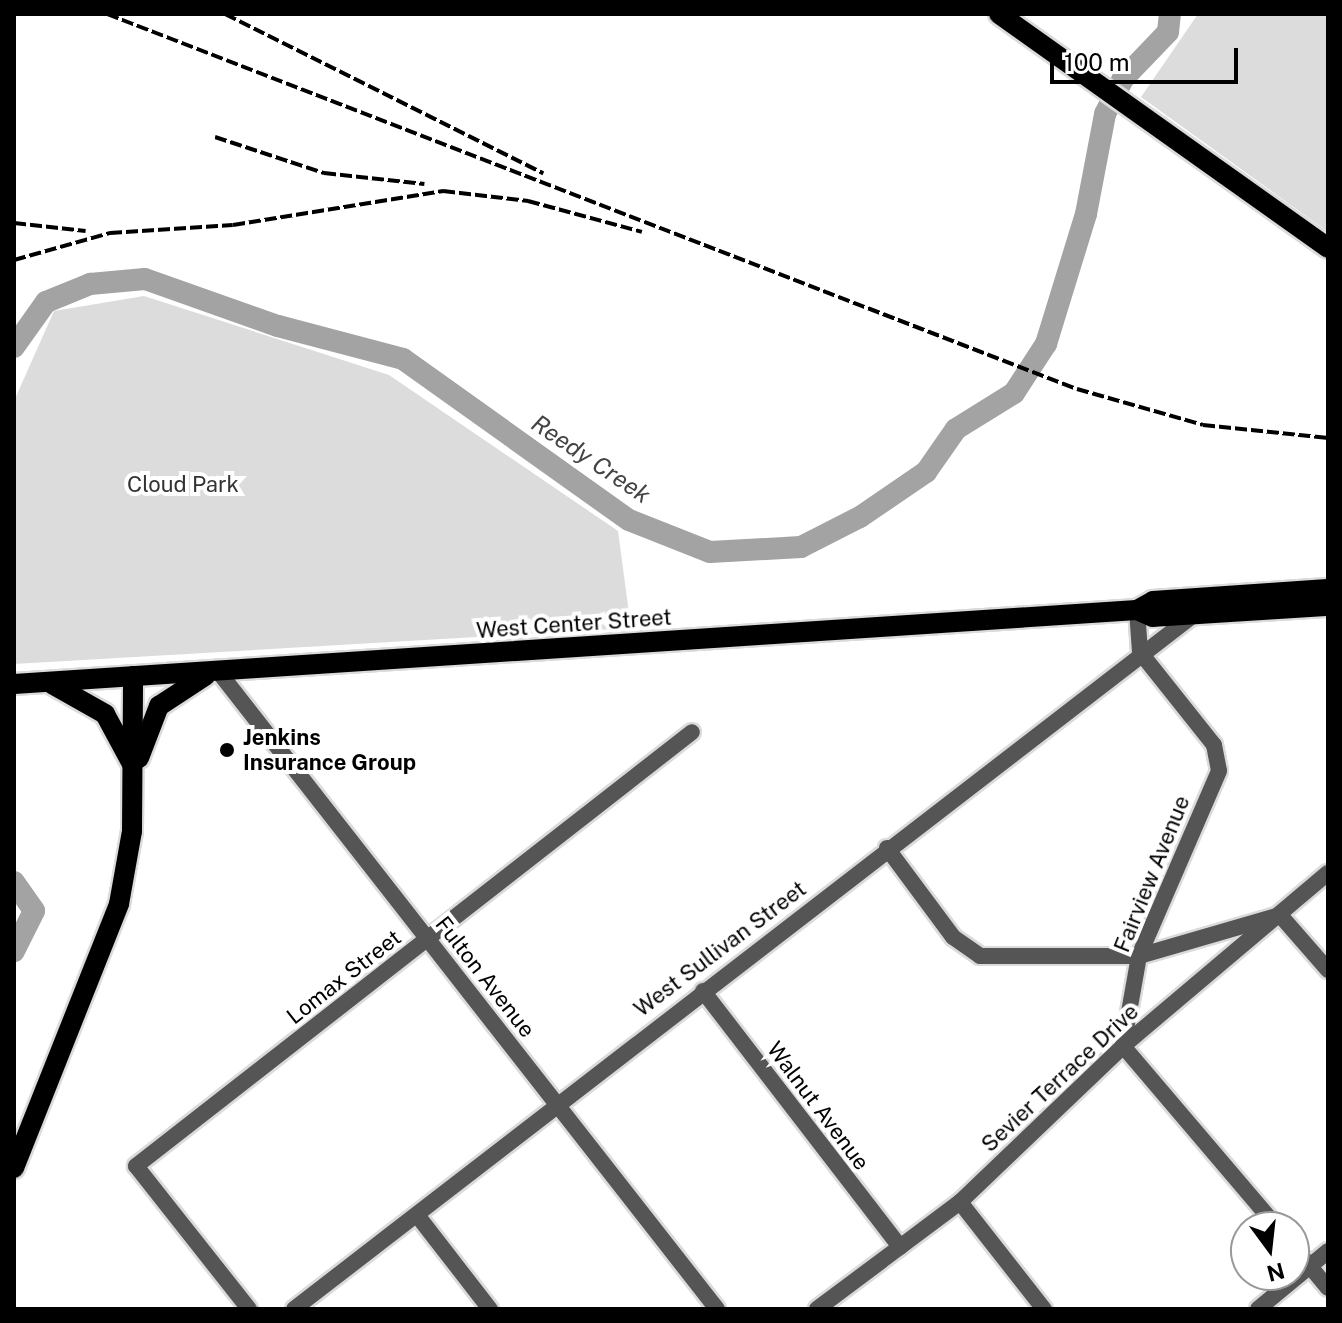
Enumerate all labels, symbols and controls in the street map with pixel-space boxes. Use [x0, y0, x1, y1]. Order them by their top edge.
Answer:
scale bar [1054, 32, 1242, 82]
text: 100 m [1064, 48, 1130, 76]
water label: Reedy Creek [526, 409, 656, 509]
park label: Cloud Park [127, 472, 239, 498]
street label: West Center Street [475, 604, 673, 644]
place label: Jenkins Insurance Group [243, 724, 416, 776]
marker: Jenkins Insurance Group [218, 741, 236, 759]
street label: Fairview Avenue [1109, 792, 1195, 956]
street label: West Sullivan Street [629, 876, 811, 1022]
street label: Fulton Avenue [430, 911, 540, 1043]
street label: Lomax Street [282, 924, 406, 1030]
street label: Sevier Terrace Drive [976, 998, 1144, 1158]
street label: Walnut Avenue [761, 1037, 875, 1175]
north arrow [1230, 1211, 1310, 1291]
text: N [1264, 1257, 1287, 1287]

